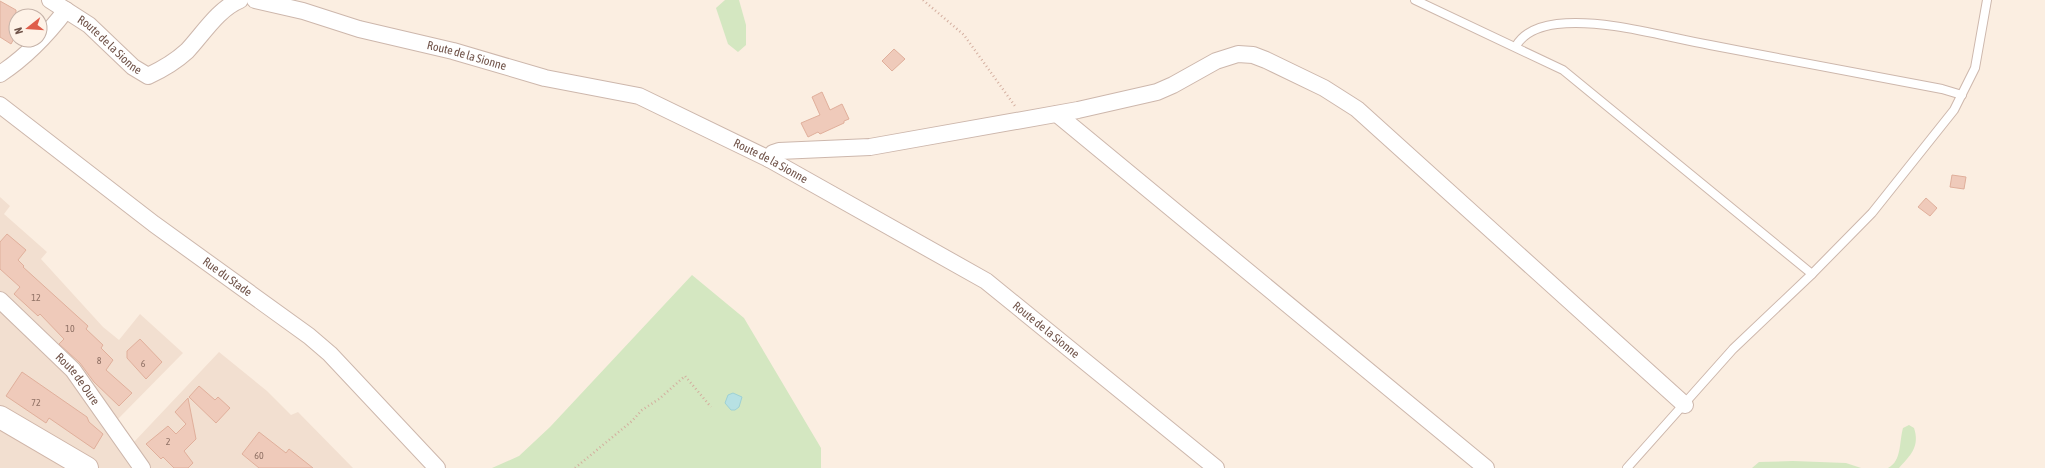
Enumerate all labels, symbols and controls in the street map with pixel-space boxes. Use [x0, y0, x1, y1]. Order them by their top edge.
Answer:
north arrow [8, 8, 48, 48]
street label: Route de la Sionne [75, 13, 144, 77]
text: N [12, 26, 25, 36]
street label: Route de la Sionne [426, 38, 508, 73]
street label: Route de la Sionne [731, 136, 810, 186]
street label: Rue du Stade [200, 254, 255, 299]
house number: 12 [31, 292, 41, 303]
street label: Route de la Sionne [1010, 299, 1082, 361]
house number: 10 [65, 323, 75, 334]
street label: Route de Oure [53, 350, 102, 408]
house number: 8 [97, 355, 102, 366]
house number: 6 [141, 358, 146, 369]
house number: 72 [31, 397, 41, 408]
house number: 2 [166, 436, 171, 447]
house number: 60 [254, 450, 264, 461]

